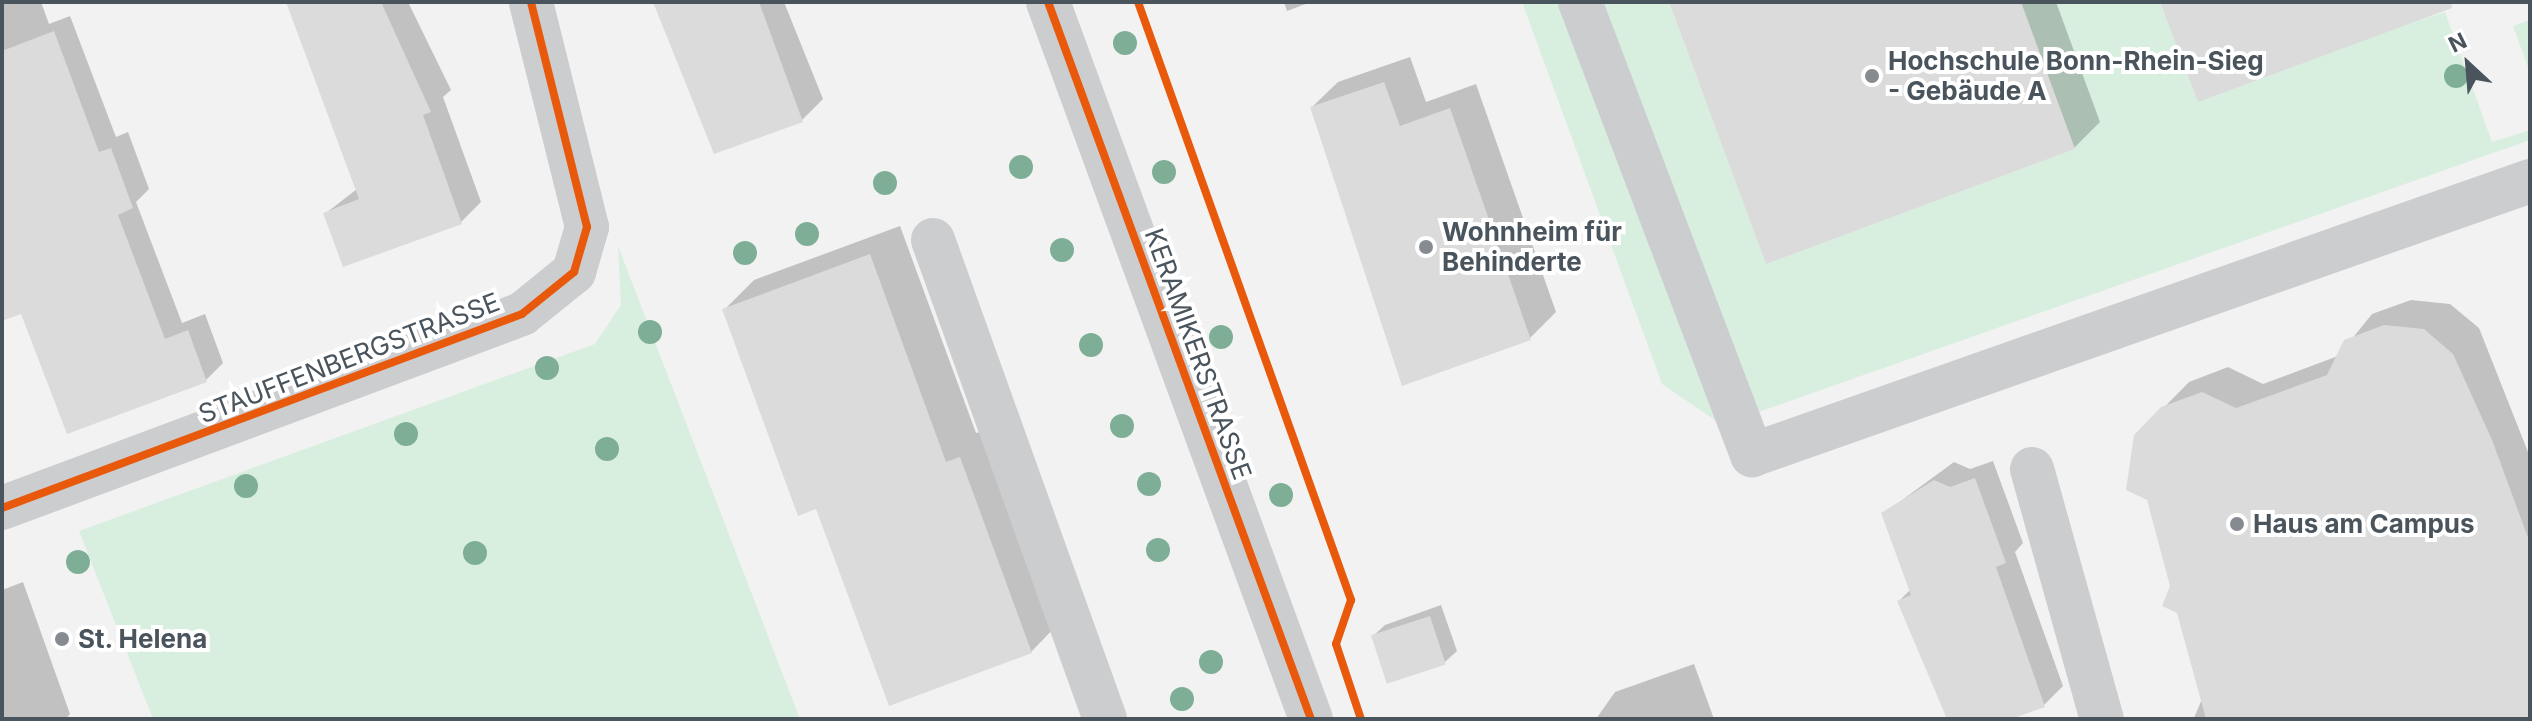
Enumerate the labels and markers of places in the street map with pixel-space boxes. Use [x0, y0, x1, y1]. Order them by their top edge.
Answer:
place label: Hochschule Bonn-Rhein-Sieg - Gebäude A [1888, 45, 2264, 106]
marker: Hochschule Bonn-Rhein-Sieg - Gebäude A [1863, 67, 1881, 85]
place label: Wohnheim für Behinderte [1442, 216, 1622, 278]
marker: Wohnheim für Behinderte [1417, 238, 1435, 256]
place label: Haus am Campus [2253, 508, 2475, 540]
marker: Haus am Campus [2228, 515, 2246, 533]
place label: St. Helena [78, 623, 208, 655]
marker: St. Helena [53, 630, 71, 648]

